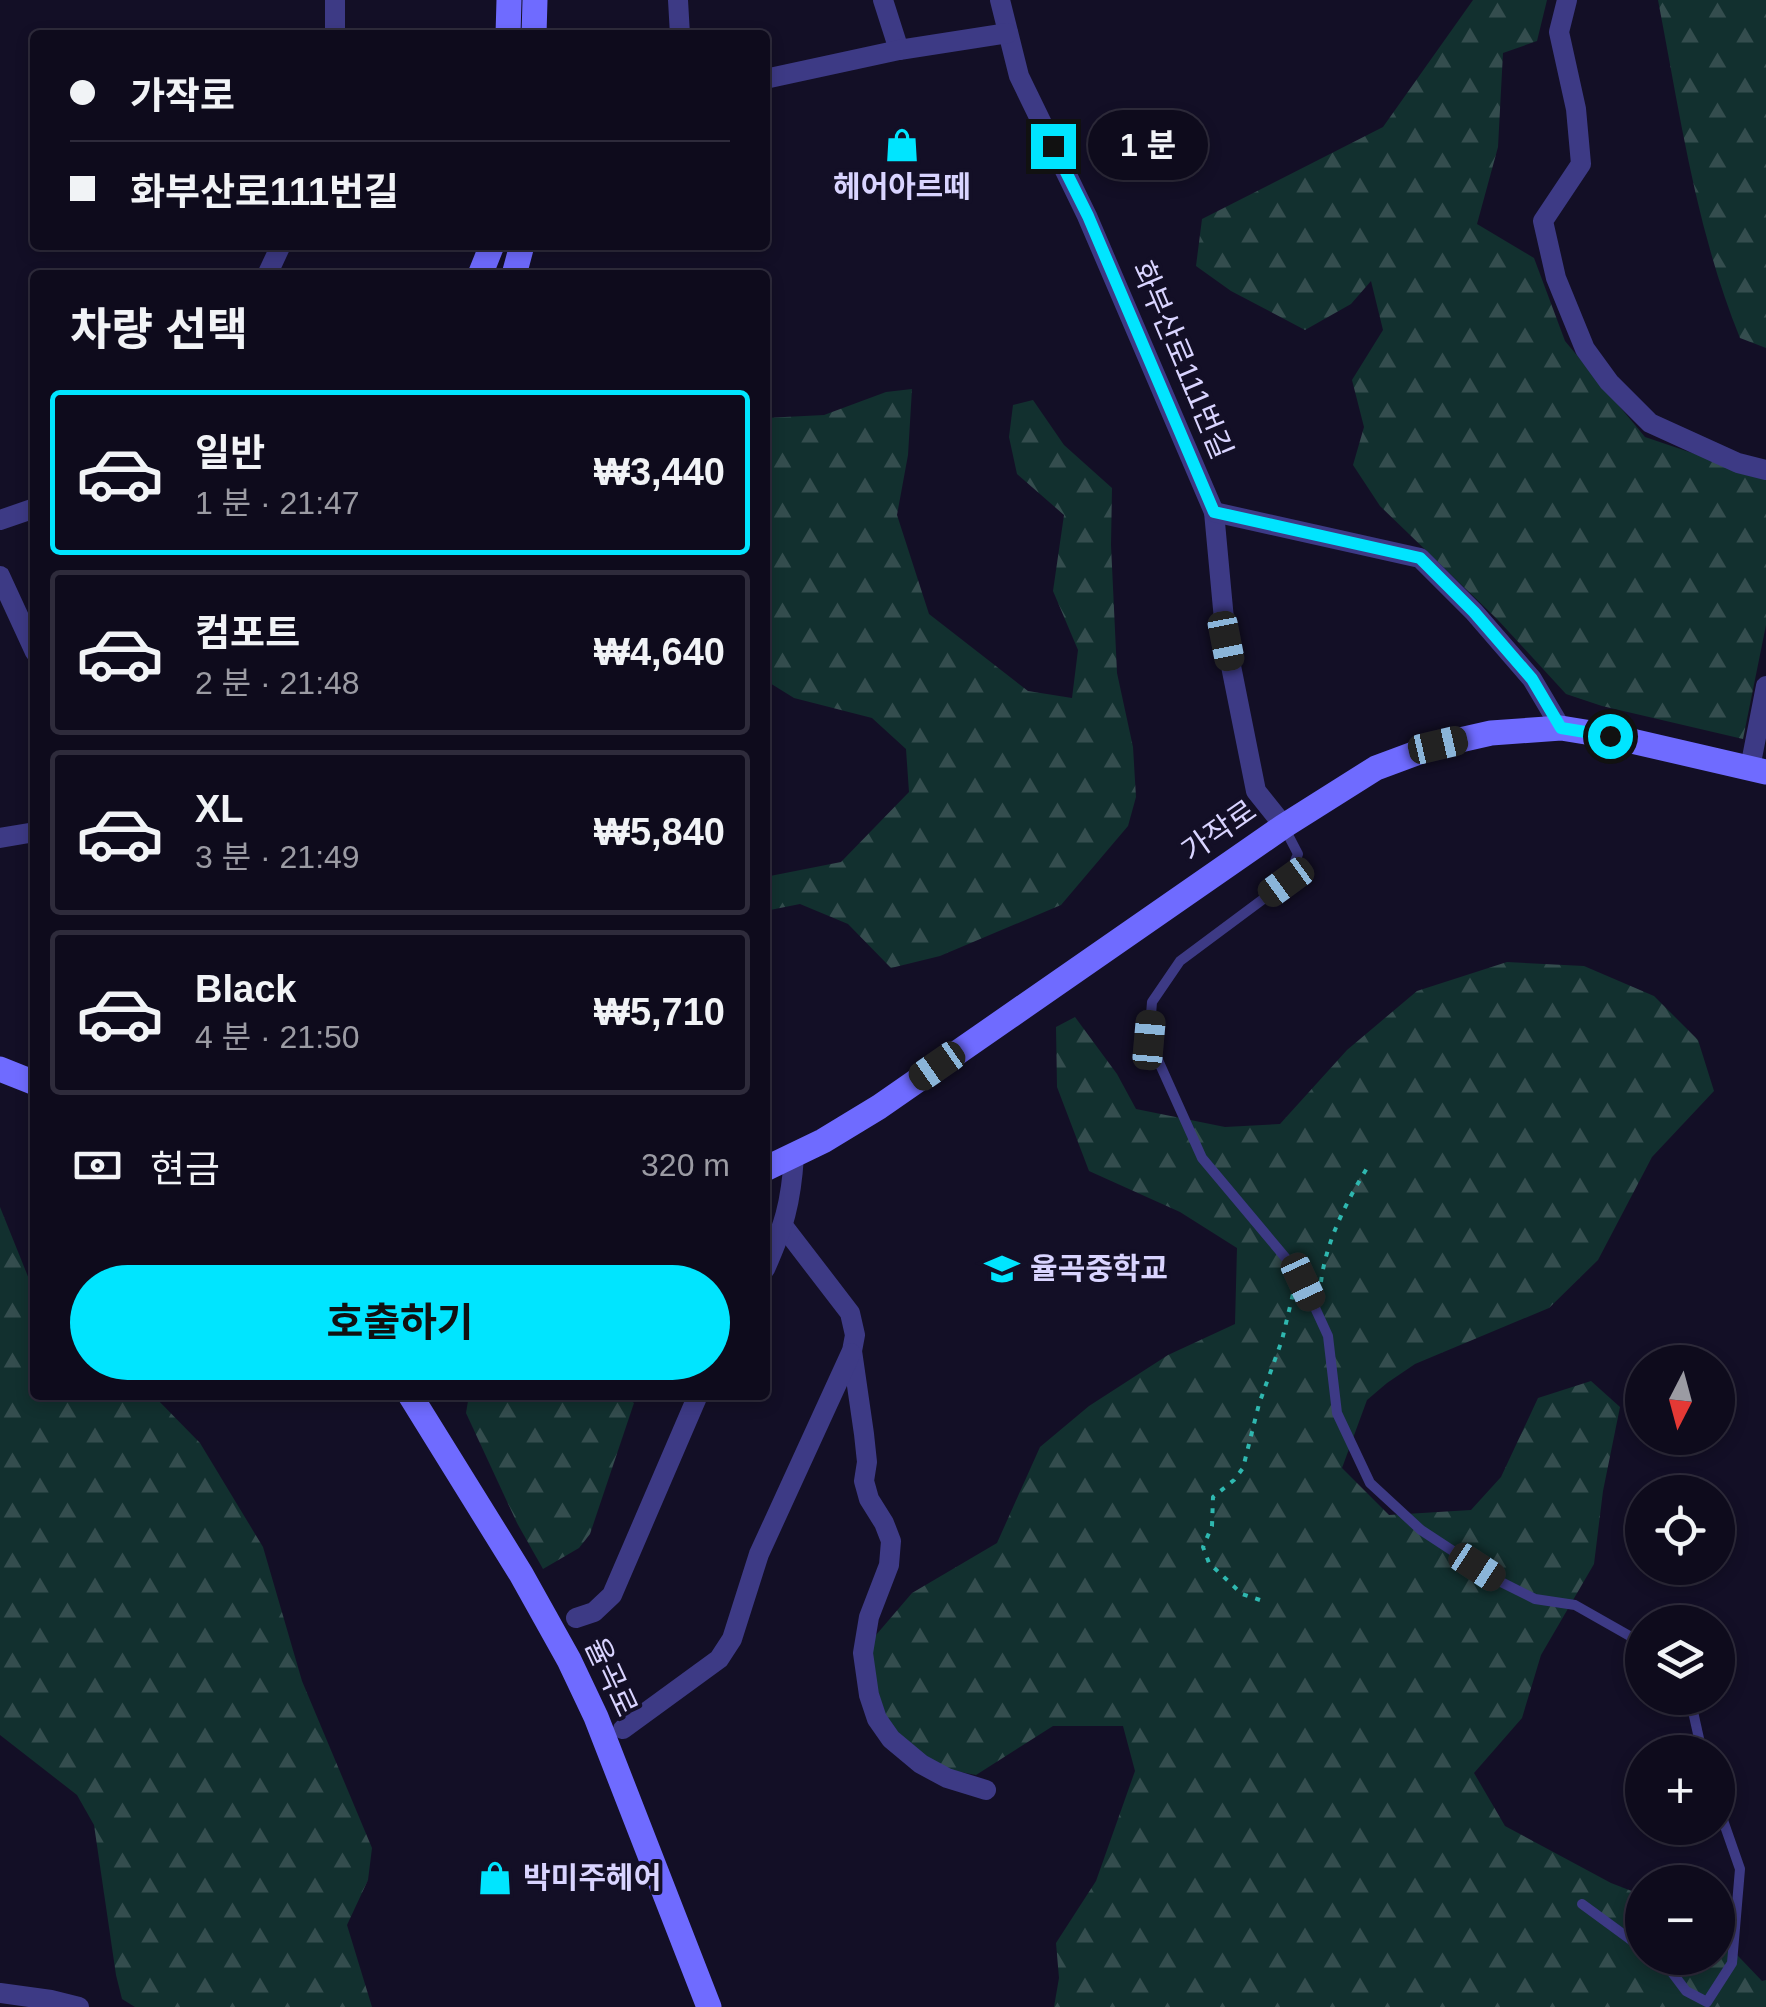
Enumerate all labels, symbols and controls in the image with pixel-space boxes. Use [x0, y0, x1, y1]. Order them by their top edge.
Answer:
text: 가작로 [130, 75, 235, 117]
callout: 1 분 [1088, 111, 1208, 181]
route end [1031, 124, 1076, 169]
shop icon: 헤어아르떼 [883, 126, 921, 164]
text: 1 분 [1120, 127, 1176, 163]
place label: 헤어아르떼 [833, 170, 971, 203]
text: 화부산로111번길 [130, 171, 399, 213]
street label: 화부산로111번길 [1126, 256, 1239, 463]
text: 차량 선택 [70, 304, 248, 355]
icon: car [75, 428, 165, 518]
text: 일반 [195, 432, 265, 474]
text: ₩3,440 [594, 451, 725, 493]
text: 1 분 · 21:47 [195, 485, 360, 521]
icon: car [75, 608, 165, 698]
car [1206, 609, 1246, 673]
text: 컴포트 [195, 612, 300, 654]
text: ₩4,640 [594, 631, 725, 673]
text: 2 분 · 21:48 [195, 665, 360, 701]
route start [1588, 714, 1633, 759]
car [1405, 724, 1471, 766]
icon: car [75, 788, 165, 878]
text: XL [195, 788, 244, 830]
street label: 가작로 [1175, 793, 1262, 868]
text: ₩5,840 [594, 811, 725, 853]
text: 3 분 · 21:49 [195, 839, 360, 875]
car [1253, 852, 1319, 912]
icon: car [75, 968, 165, 1058]
text: Black [195, 968, 296, 1010]
text: ₩5,710 [594, 991, 725, 1033]
car [1131, 1009, 1167, 1071]
text: 4 분 · 21:50 [195, 1019, 360, 1055]
car [904, 1037, 970, 1095]
icon: cash [70, 1138, 125, 1193]
text: 320 m [641, 1147, 730, 1183]
text: 현금 [150, 1148, 220, 1190]
car [1277, 1248, 1329, 1316]
school or university icon: 율곡중학교 [983, 1250, 1021, 1288]
place label: 율곡중학교 [1030, 1252, 1168, 1285]
button: 호출하기 [70, 1265, 730, 1380]
north arrow [1625, 1345, 1735, 1455]
map controls [1625, 1345, 1735, 1975]
button: locate [1625, 1475, 1735, 1585]
car [1444, 1538, 1510, 1596]
button: layers [1625, 1605, 1735, 1715]
street label: 율곡로 [579, 1632, 644, 1721]
button: + [1625, 1735, 1735, 1845]
shop icon: 박미주헤어 [476, 1859, 514, 1897]
place label: 박미주헤어 [523, 1861, 661, 1894]
button: − [1625, 1865, 1735, 1975]

